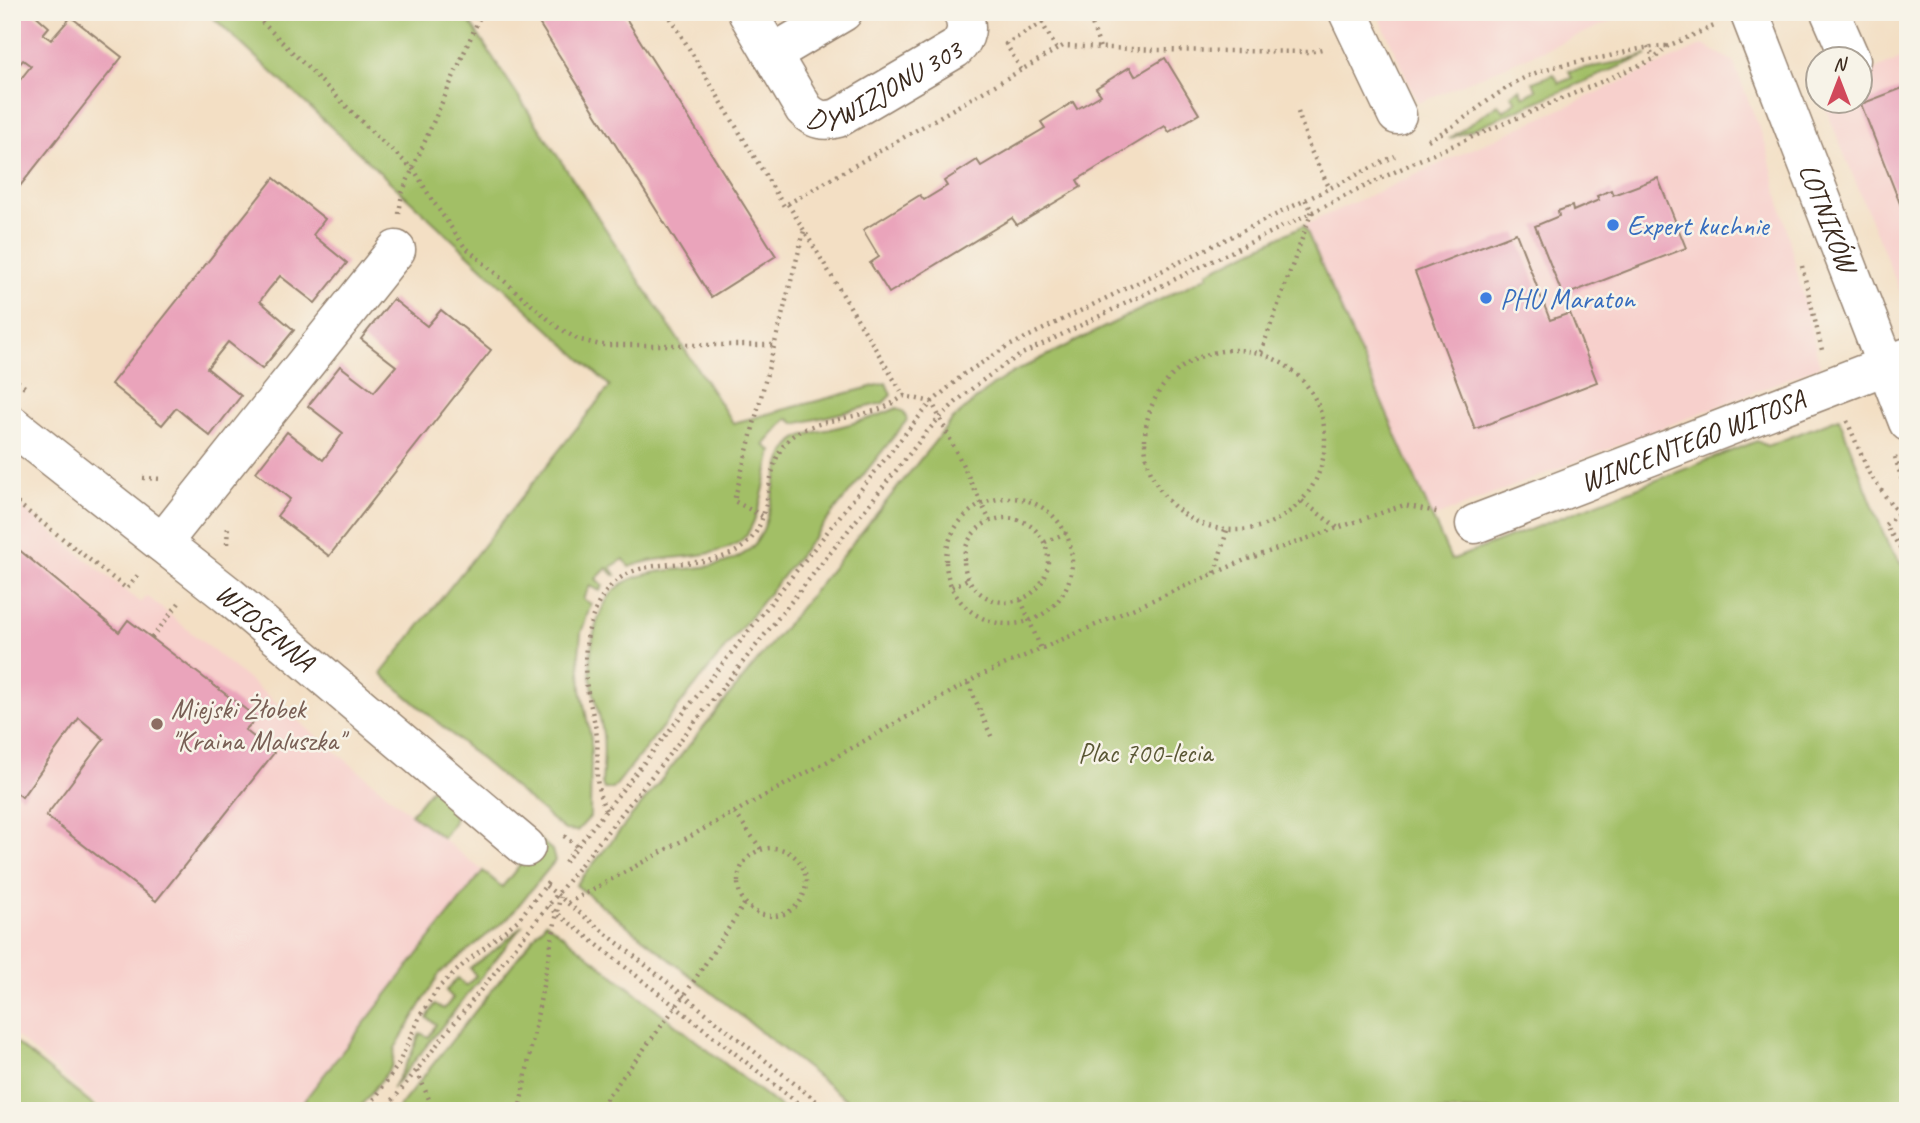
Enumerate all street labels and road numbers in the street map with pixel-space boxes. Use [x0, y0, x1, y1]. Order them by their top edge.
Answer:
street label: DYWIZJONU 303 [802, 30, 970, 138]
street label: LOTNIKÓW [1792, 158, 1867, 281]
street label: WINCENTEGO WITOSA [1575, 380, 1811, 499]
street label: WIOSENNA [209, 575, 324, 680]

